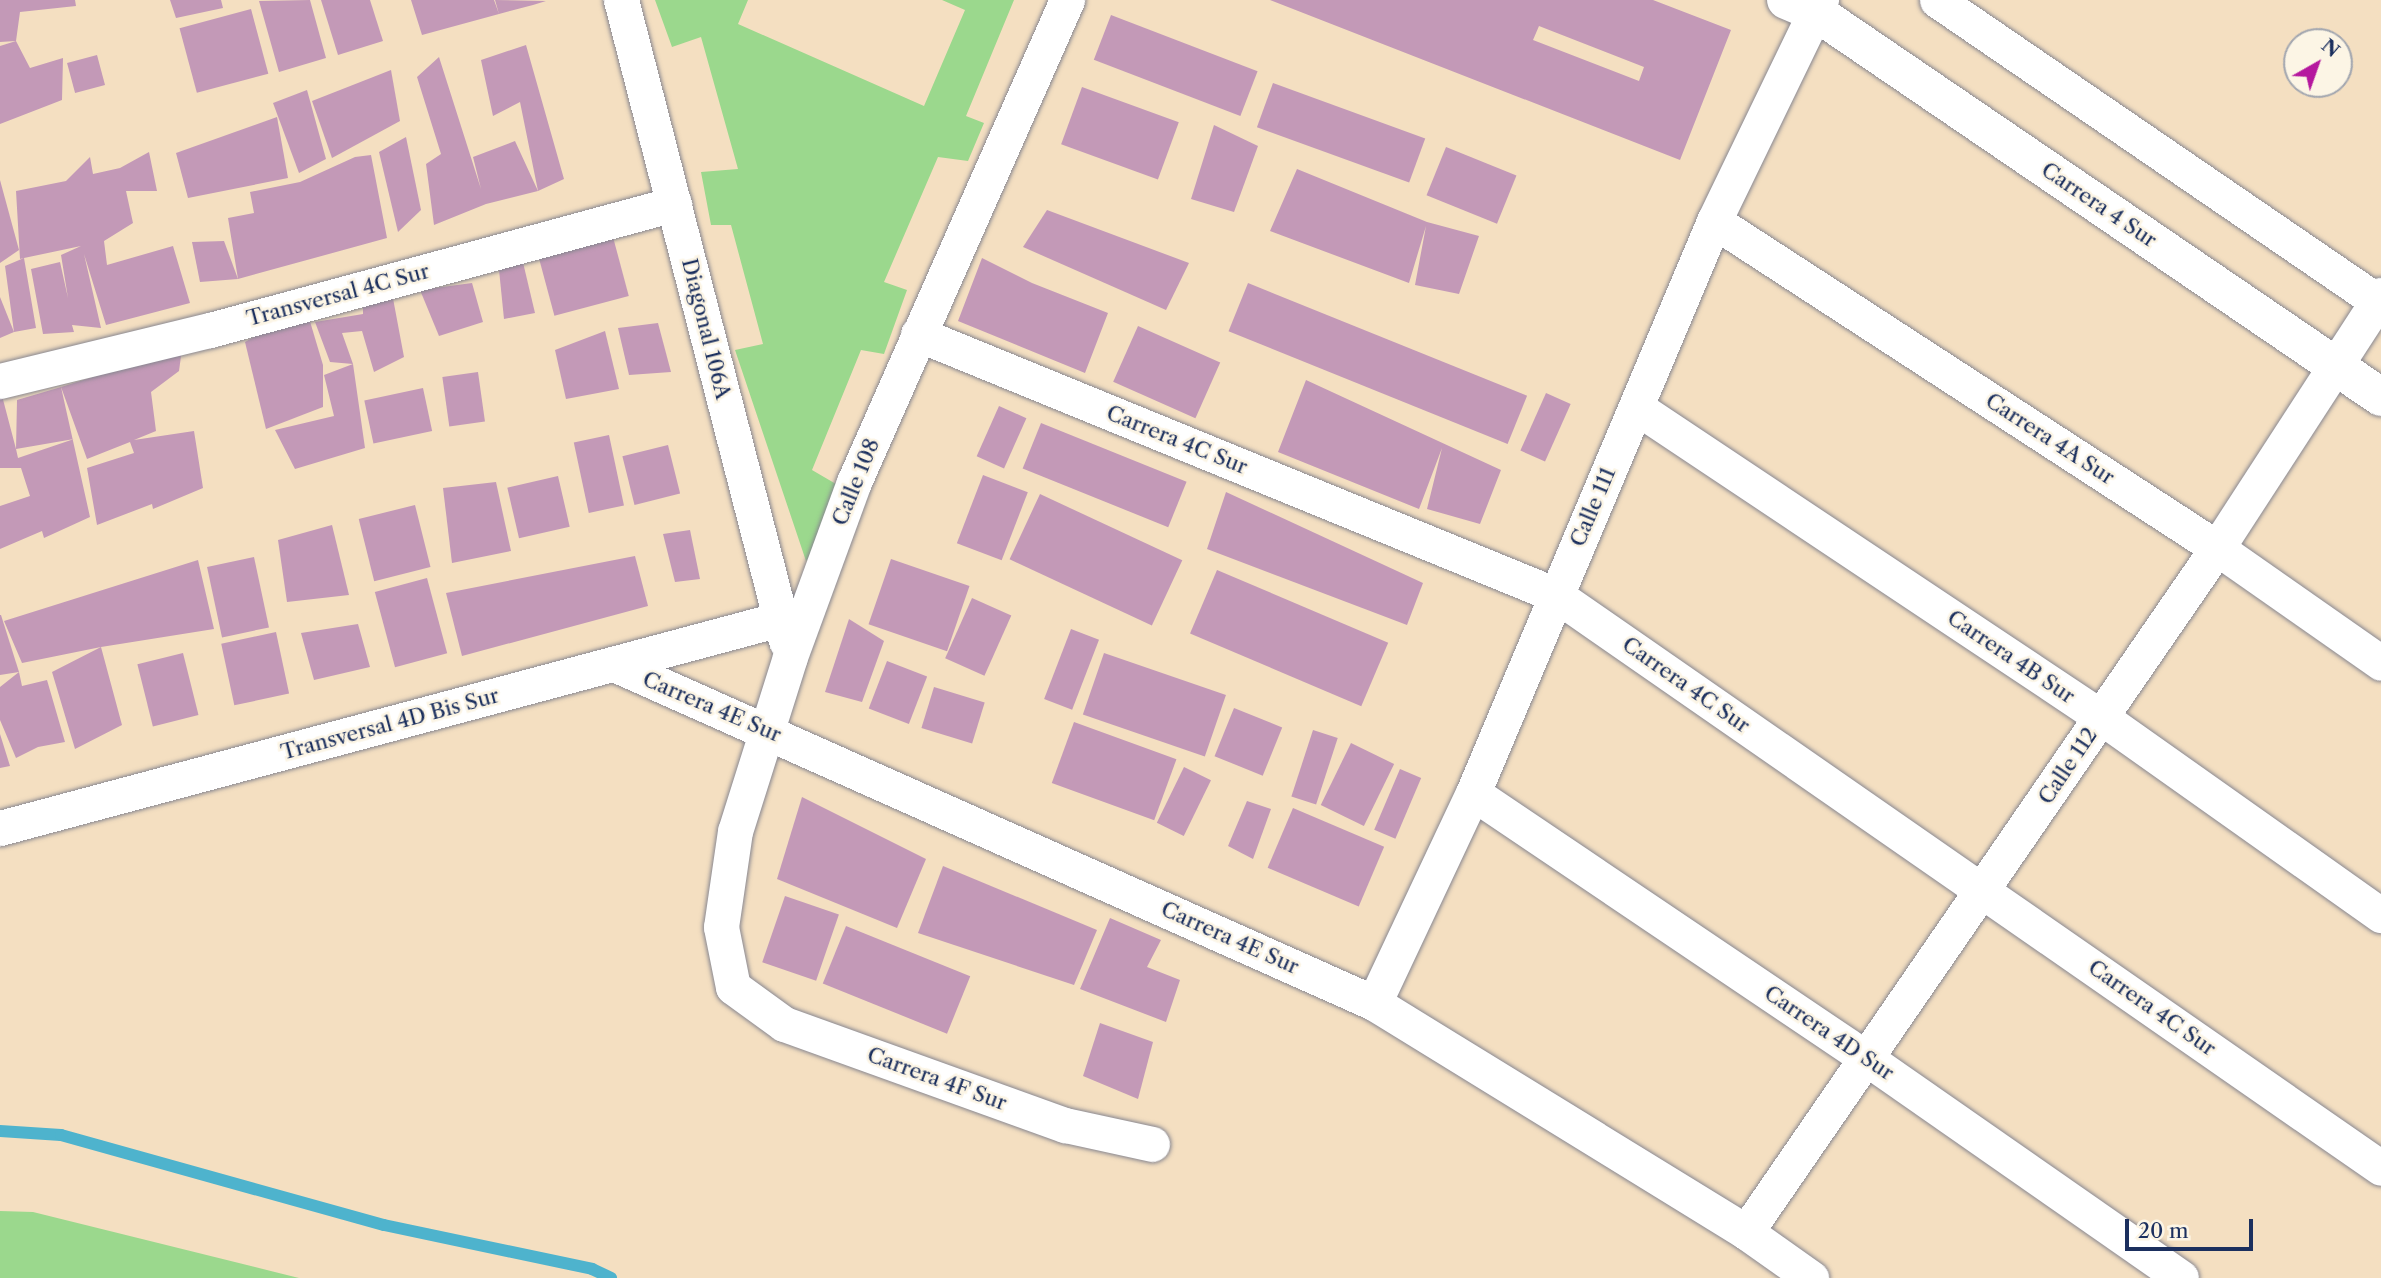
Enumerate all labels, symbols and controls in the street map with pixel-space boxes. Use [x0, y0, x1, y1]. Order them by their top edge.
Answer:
north arrow [2283, 28, 2353, 98]
text: N [2317, 34, 2344, 62]
street label: Carrera 4 Sur [2036, 157, 2162, 253]
street label: Diagonal 106A [676, 256, 736, 402]
street label: Transversal 4C Sur [244, 258, 432, 332]
street label: Carrera 4A Sur [1980, 388, 2120, 490]
street label: Carrera 4C Sur [1103, 400, 1251, 480]
street label: Calle 108 [827, 435, 885, 529]
street label: Calle 111 [1565, 464, 1621, 550]
street label: Carrera 4B Sur [1942, 605, 2080, 709]
street label: Carrera 4C Sur [1617, 632, 1755, 738]
street label: Carrera 4E Sur [639, 666, 785, 748]
street label: Transversal 4D Bis Sur [278, 683, 502, 765]
street label: Calle 112 [2033, 723, 2103, 809]
street label: Carrera 4E Sur [1157, 896, 1303, 980]
street label: Carrera 4C Sur [2083, 955, 2221, 1061]
street label: Carrera 4D Sur [1759, 980, 1899, 1086]
street label: Carrera 4F Sur [863, 1042, 1011, 1116]
scale bar [2129, 1204, 2257, 1248]
text: 20 m [2138, 1218, 2189, 1243]

